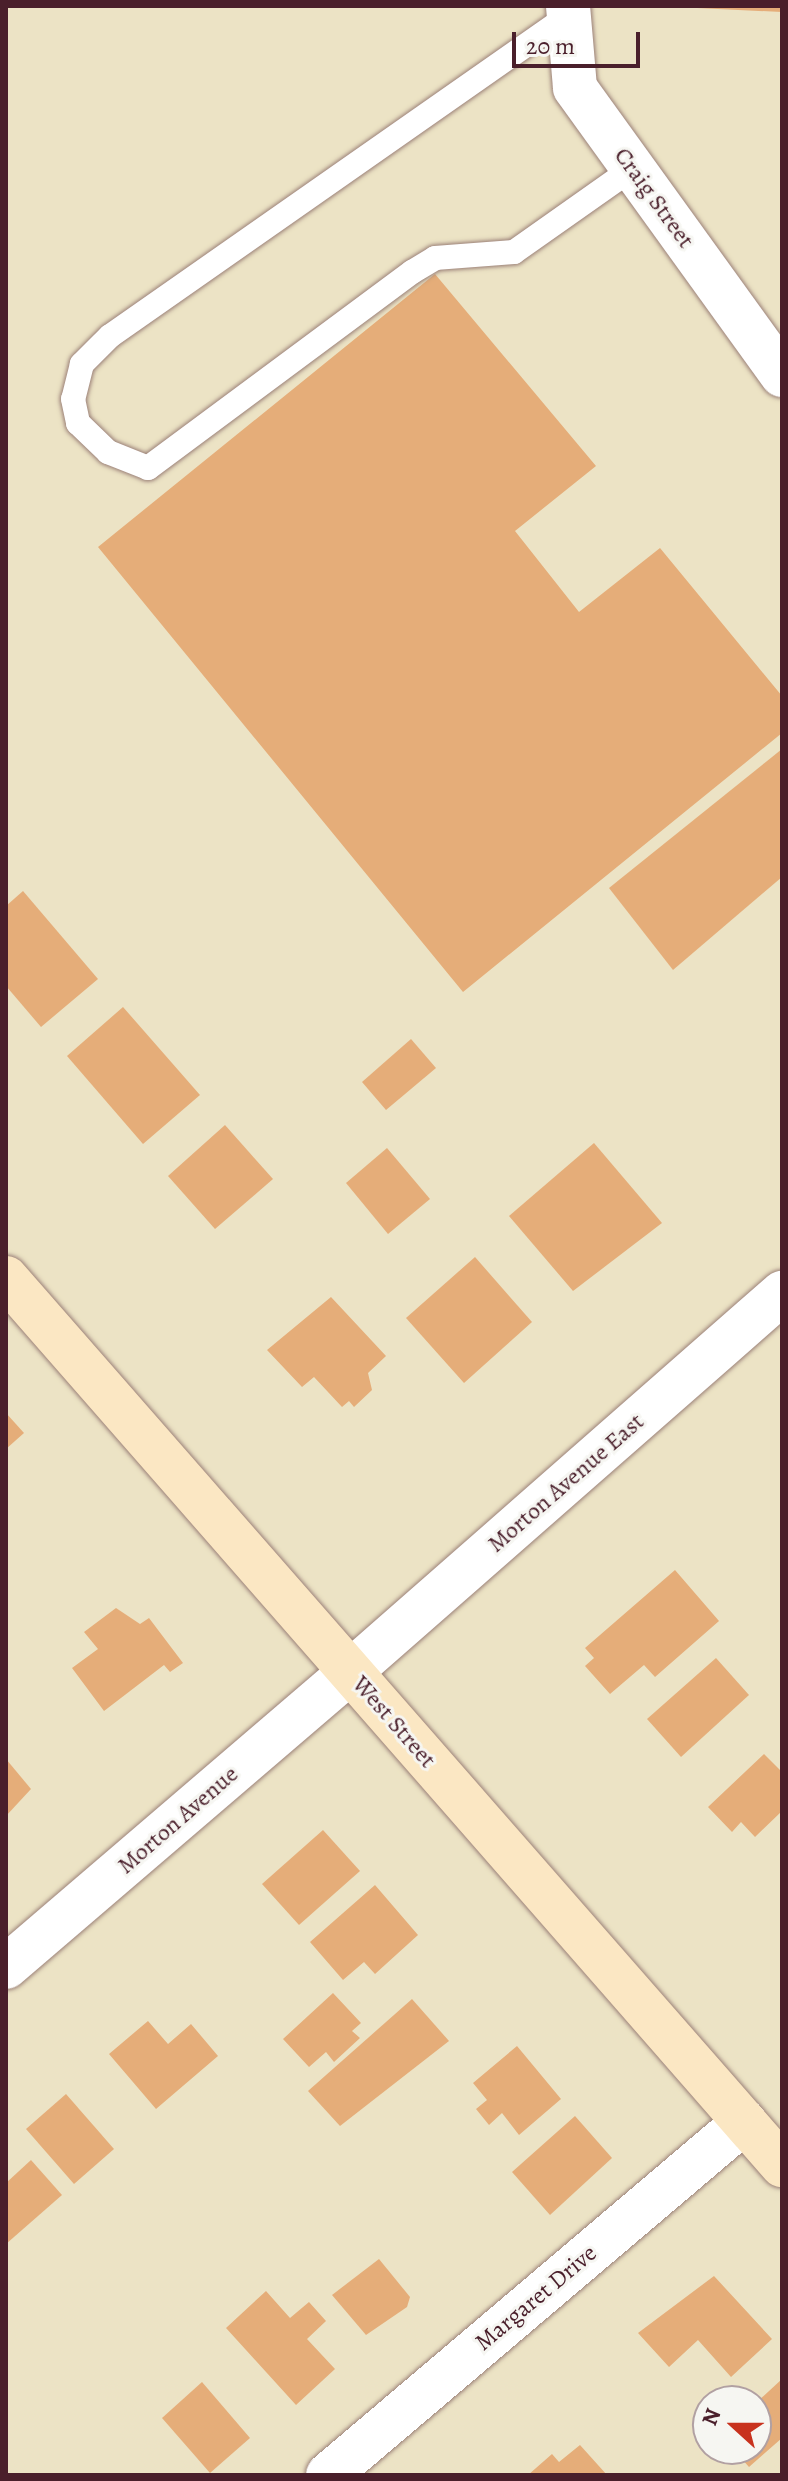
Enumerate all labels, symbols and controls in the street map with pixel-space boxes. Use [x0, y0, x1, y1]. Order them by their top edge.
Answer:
scale bar [516, 16, 644, 66]
text: 20 m [526, 30, 575, 62]
street label: Craig Street [608, 142, 700, 254]
street label: Morton Avenue East [482, 1407, 650, 1559]
street label: West Street [346, 1670, 442, 1774]
street label: Morton Avenue [112, 1760, 244, 1880]
street label: Margaret Drive [469, 2239, 603, 2357]
north arrow [692, 2385, 772, 2465]
text: N [695, 2404, 728, 2430]

